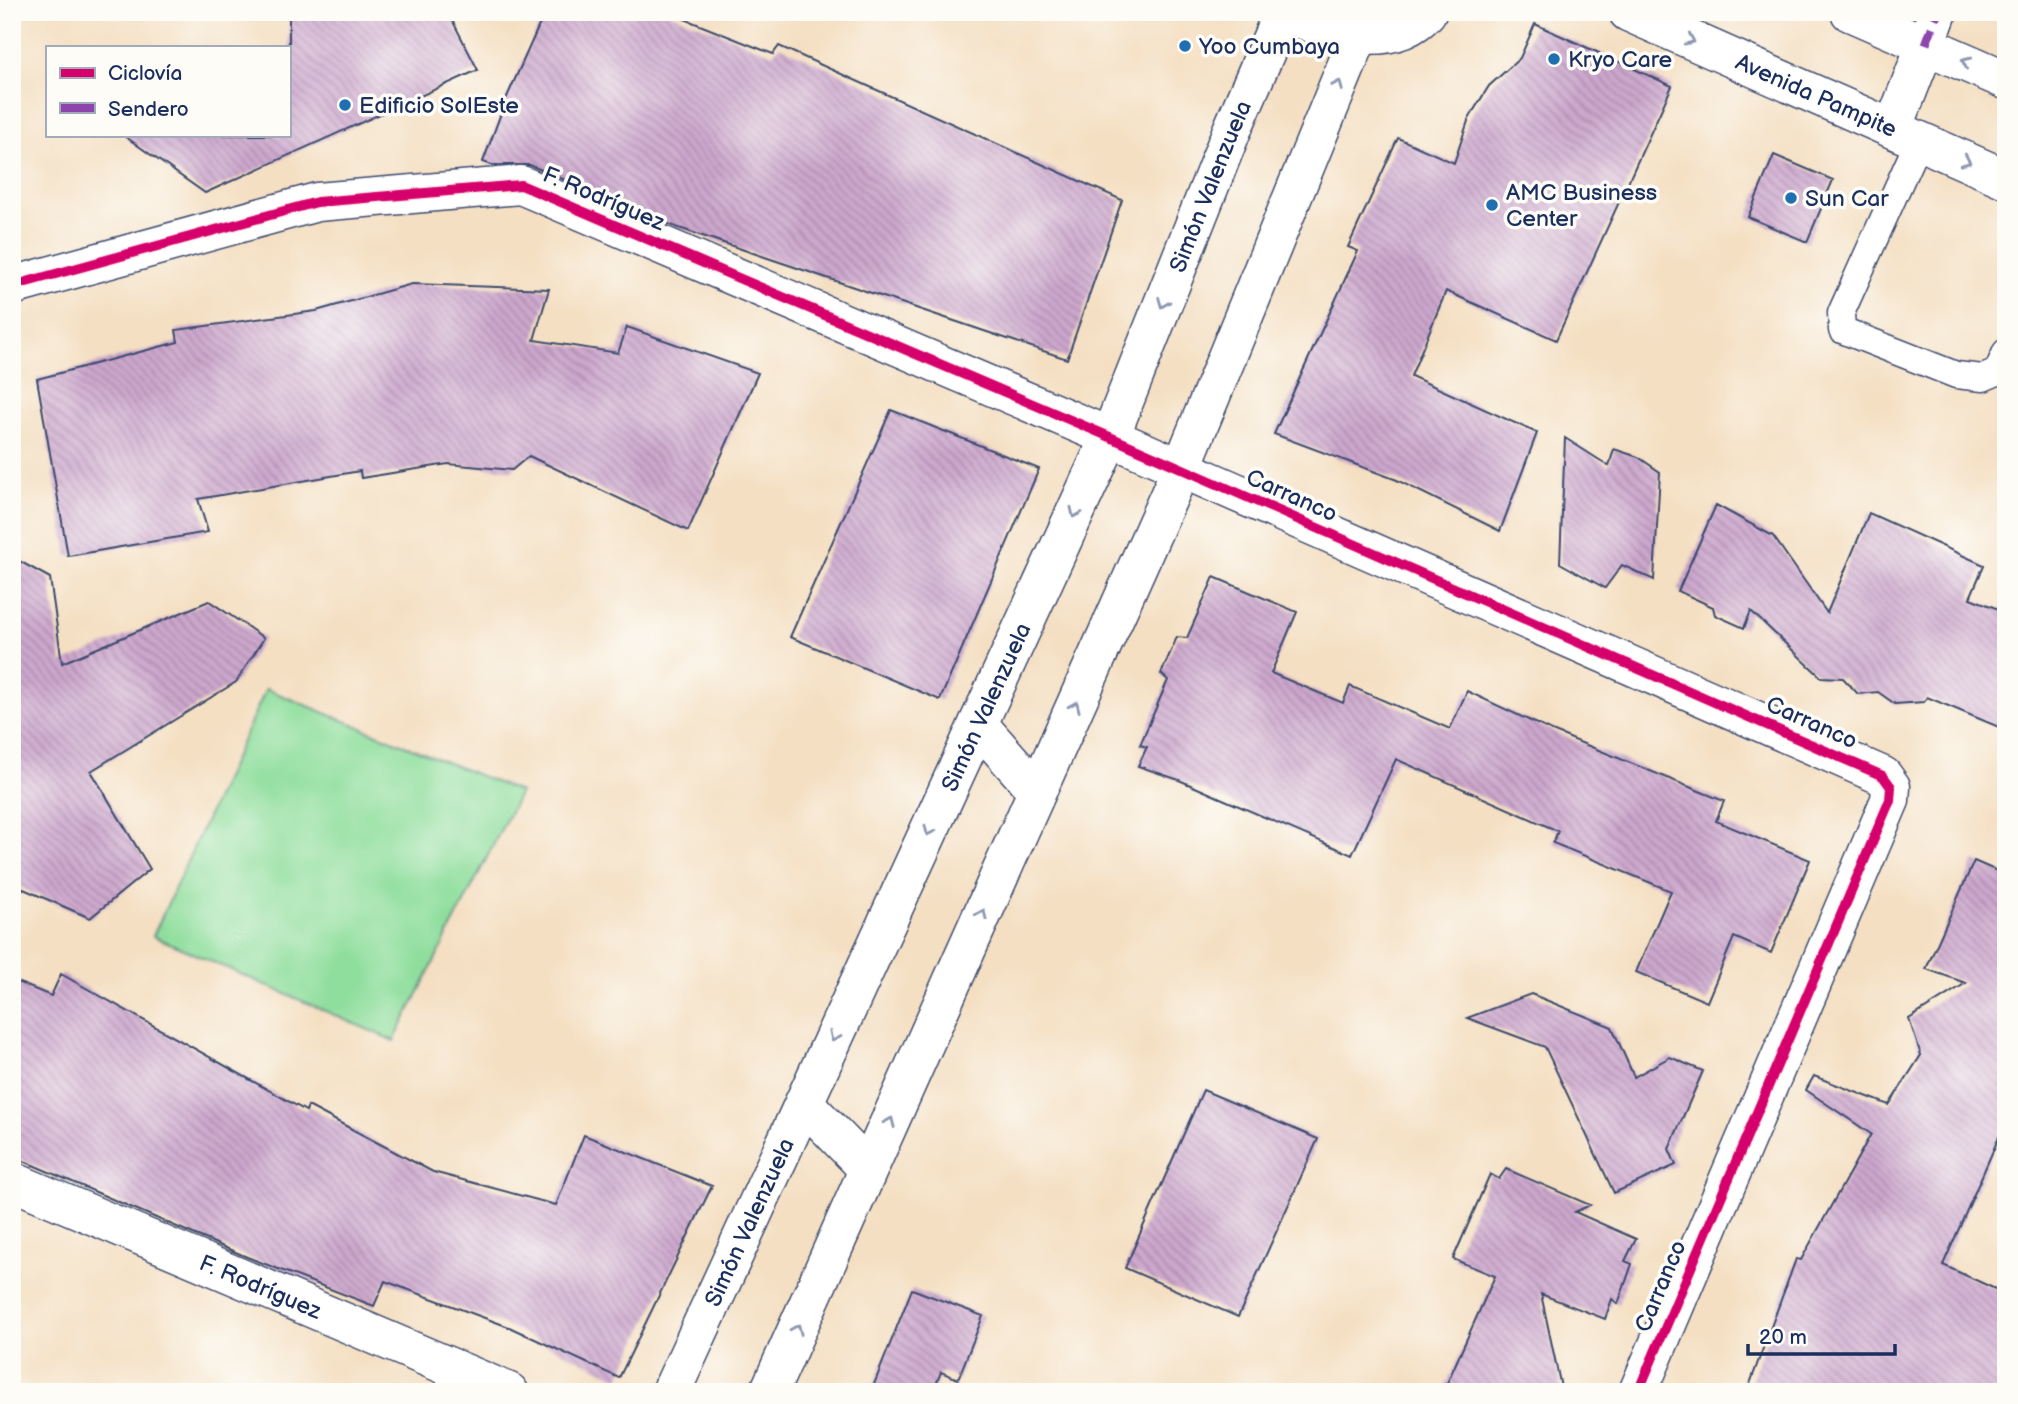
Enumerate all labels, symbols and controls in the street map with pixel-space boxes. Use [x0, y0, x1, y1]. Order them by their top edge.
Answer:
one-way arrow [1683, 32, 1695, 46]
place label: Yoo Cumbaya [1198, 33, 1340, 61]
marker: Yoo Cumbaya [1177, 38, 1193, 54]
legend [46, 46, 290, 136]
place label: Kryo Care [1568, 46, 1672, 74]
street label: Avenida Pampite [1731, 48, 1901, 144]
marker: Kryo Care [1546, 51, 1562, 67]
one-way arrow [1961, 56, 1973, 70]
text: Ciclovía [108, 61, 182, 86]
one-way arrow [1330, 80, 1344, 92]
place label: Edificio SolEste [359, 92, 519, 120]
text: Sendero [108, 97, 189, 122]
marker: Edificio SolEste [337, 97, 353, 113]
street label: Simón Valenzuela [1164, 97, 1258, 276]
one-way arrow [1958, 153, 1971, 167]
street label: F. Rodríguez [538, 161, 670, 238]
place label: AMC Business Center [1506, 179, 1657, 233]
place label: Sun Car [1805, 185, 1889, 213]
marker: Sun Car [1783, 190, 1799, 206]
marker: AMC Business Center [1484, 197, 1500, 213]
one-way arrow [1158, 296, 1172, 308]
street label: Carranco [1242, 463, 1342, 528]
one-way arrow [1069, 506, 1083, 518]
street label: Simón Valenzuela [936, 619, 1038, 796]
street label: Carranco [1762, 690, 1862, 755]
one-way arrow [1067, 701, 1081, 713]
one-way arrow [923, 824, 937, 836]
one-way arrow [974, 909, 988, 921]
one-way arrow [828, 1030, 842, 1043]
one-way arrow [882, 1116, 896, 1129]
street label: Simón Valenzuela [699, 1134, 801, 1311]
street label: Carranco [1629, 1236, 1693, 1336]
street label: F. Rodríguez [195, 1249, 326, 1326]
scale bar [1748, 1313, 1896, 1357]
one-way arrow [789, 1324, 803, 1337]
text: 20 m [1759, 1325, 1807, 1350]

